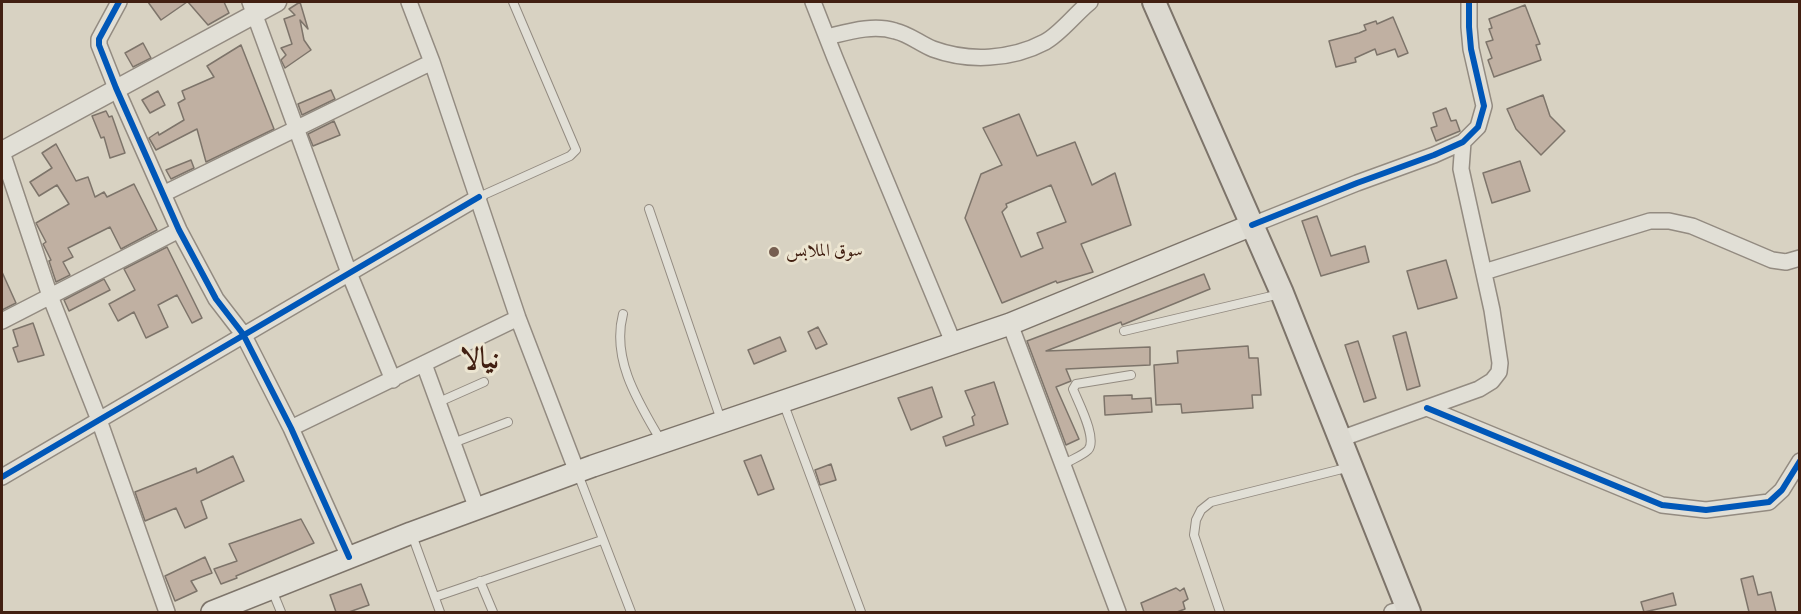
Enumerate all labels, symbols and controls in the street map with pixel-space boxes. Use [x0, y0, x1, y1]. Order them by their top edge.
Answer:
place label: سوق الملابس [786, 241, 863, 263]
marker: سوق الملابس [767, 245, 781, 259]
district label: نيالا [460, 343, 500, 379]

